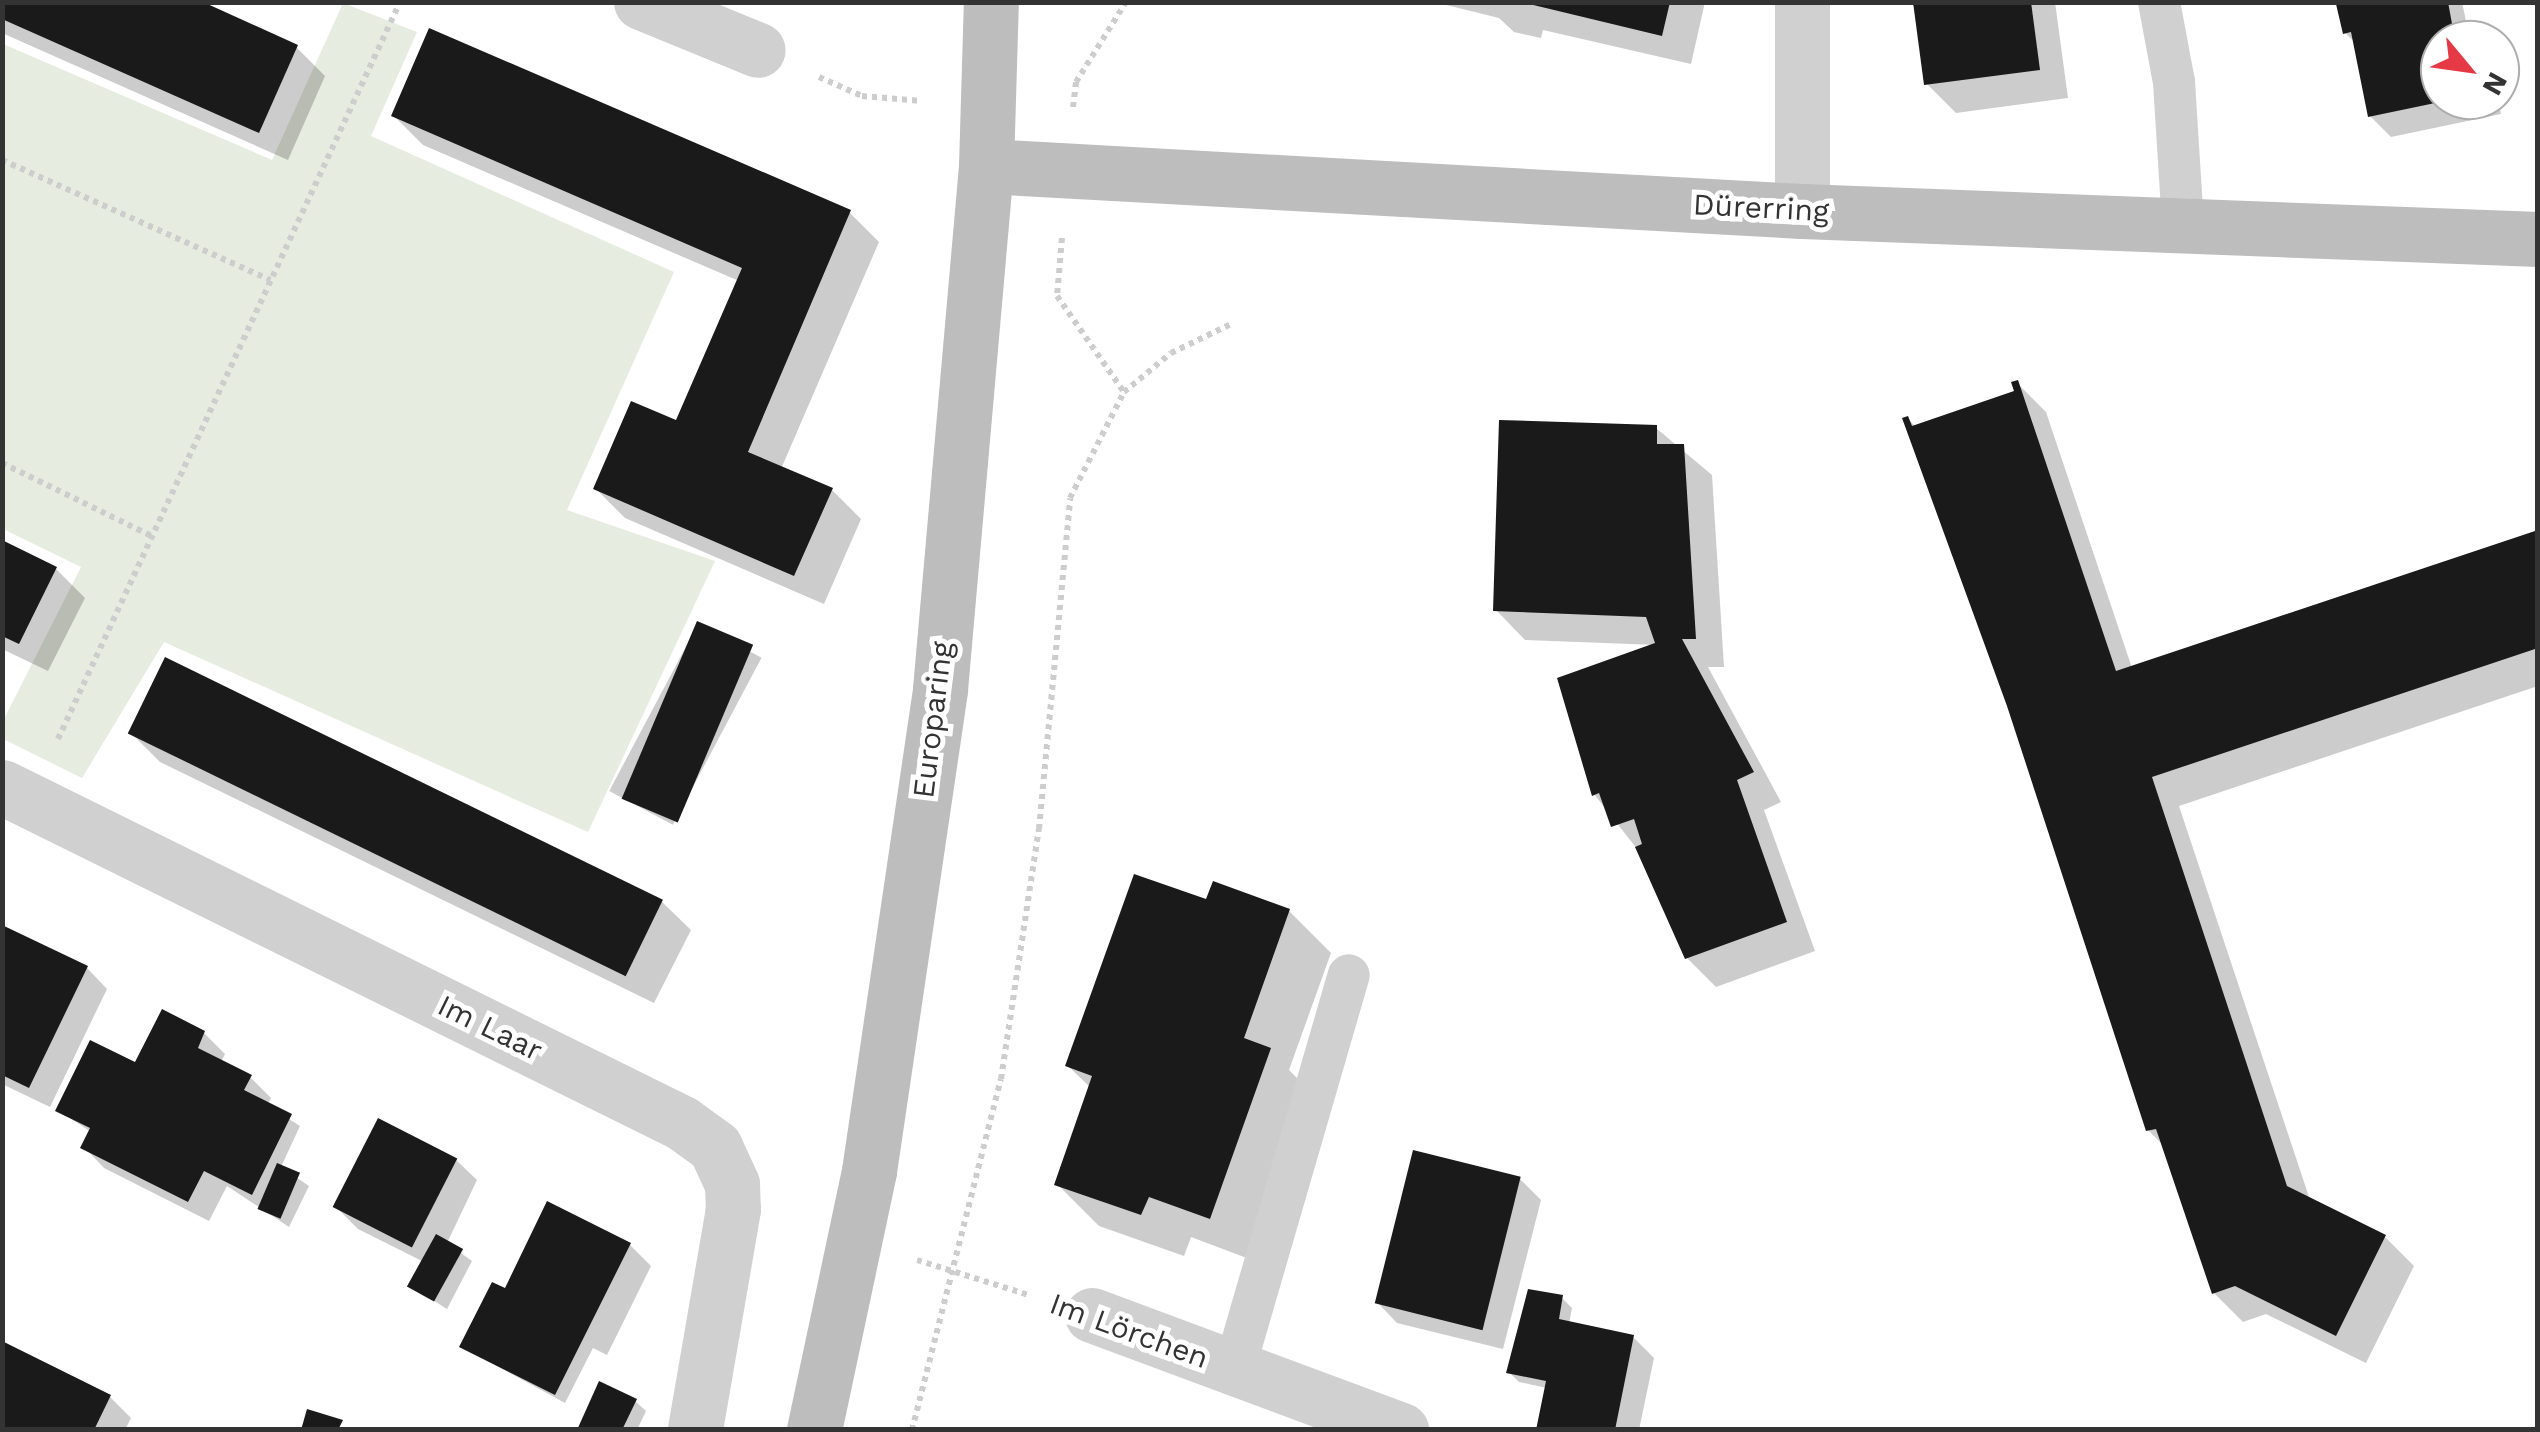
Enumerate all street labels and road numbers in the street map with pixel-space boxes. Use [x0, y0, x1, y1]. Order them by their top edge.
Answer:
street label: Dürerring [1692, 186, 1830, 230]
street label: Europaring [906, 640, 960, 800]
street label: Im Laar [432, 987, 548, 1069]
street label: Im Lörchen [1045, 1286, 1213, 1376]

